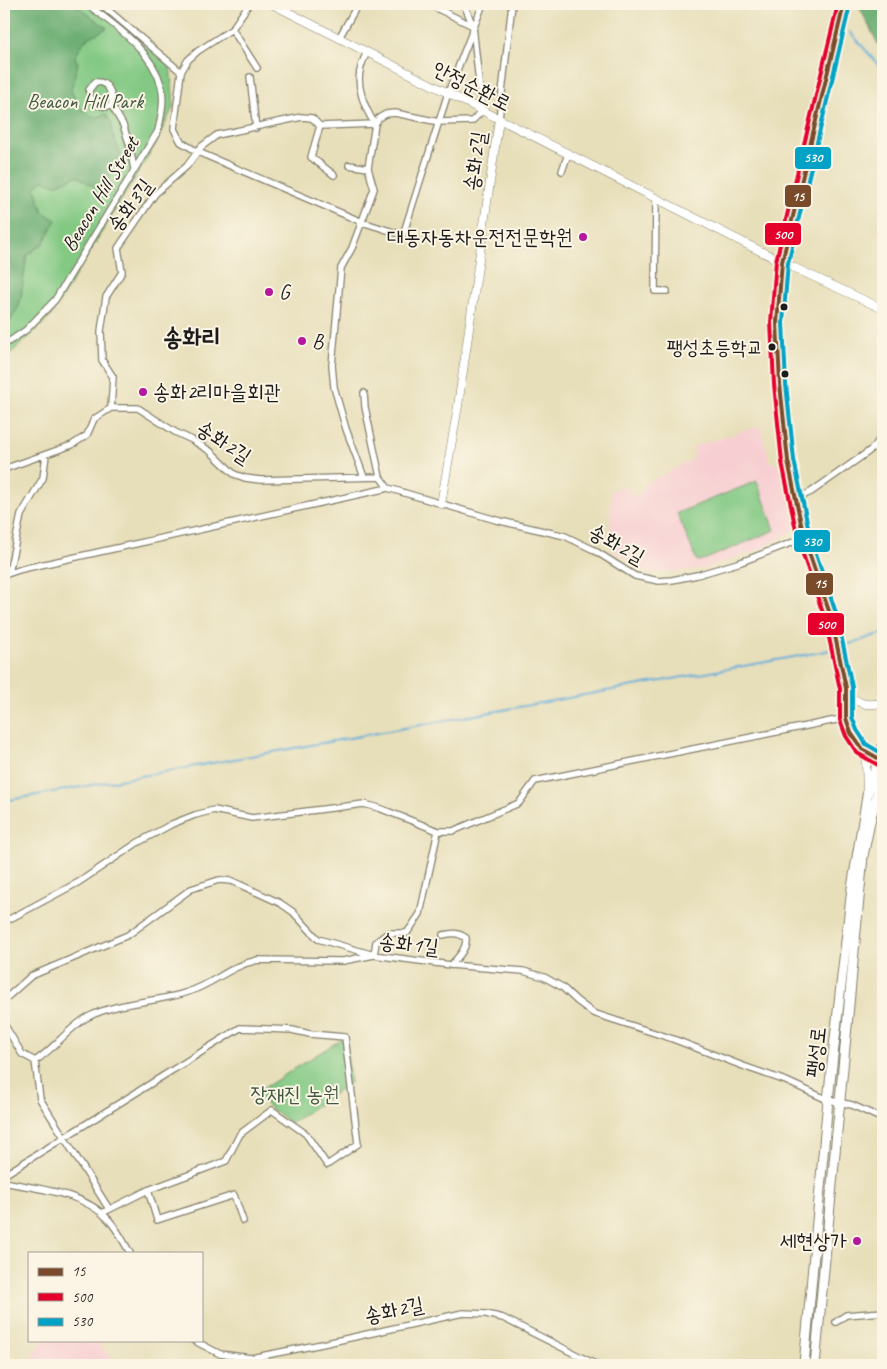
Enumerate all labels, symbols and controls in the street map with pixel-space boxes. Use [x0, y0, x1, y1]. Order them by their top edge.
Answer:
street label: 안정순환로 [428, 55, 516, 117]
park label: Beacon Hill Park [27, 88, 144, 114]
street label: 송화2길 [458, 129, 492, 193]
street label: Beacon Hill Street [56, 130, 145, 256]
line badge: 530 [794, 146, 832, 170]
text: 530 [804, 149, 824, 166]
street label: 송화3길 [102, 173, 159, 237]
line badge: 15 [784, 184, 812, 208]
text: 15 [792, 188, 806, 205]
line badge: 500 [764, 222, 802, 246]
place label: 대동자동차운전전문학원 [387, 224, 573, 250]
text: 500 [774, 226, 794, 243]
marker: 대동자동차운전전문학원 [577, 231, 589, 243]
place label: G [279, 279, 292, 305]
marker: G [263, 286, 275, 298]
unlabelled marker [779, 302, 789, 312]
district label: 송화리 [163, 322, 221, 352]
place label: B [312, 328, 325, 354]
marker: B [296, 335, 308, 347]
place label: 팽성초등학교 [666, 335, 763, 360]
marker: 팽성초등학교 [767, 342, 777, 352]
unlabelled marker [780, 369, 790, 379]
place label: 송화2리마을회관 [153, 379, 281, 405]
marker: 송화2리마을회관 [137, 386, 149, 398]
street label: 송화2길 [192, 415, 256, 469]
street label: 송화2길 [584, 518, 650, 570]
line badge: 530 [793, 529, 831, 553]
text: 530 [803, 533, 823, 550]
line badge: 15 [805, 572, 834, 596]
text: 15 [814, 575, 828, 592]
line badge: 500 [807, 612, 845, 636]
text: 500 [817, 616, 837, 633]
street label: 송화1길 [378, 928, 440, 960]
street label: 팽성로 [800, 1025, 832, 1079]
park label: 장재진 농원 [250, 1081, 340, 1107]
place label: 세현상가 [779, 1228, 847, 1254]
marker: 세현상가 [851, 1235, 863, 1247]
legend [28, 1252, 202, 1342]
text: 15 [72, 1262, 87, 1281]
text: 500 [72, 1288, 94, 1307]
street label: 송화2길 [362, 1291, 426, 1329]
text: 530 [72, 1312, 94, 1331]

